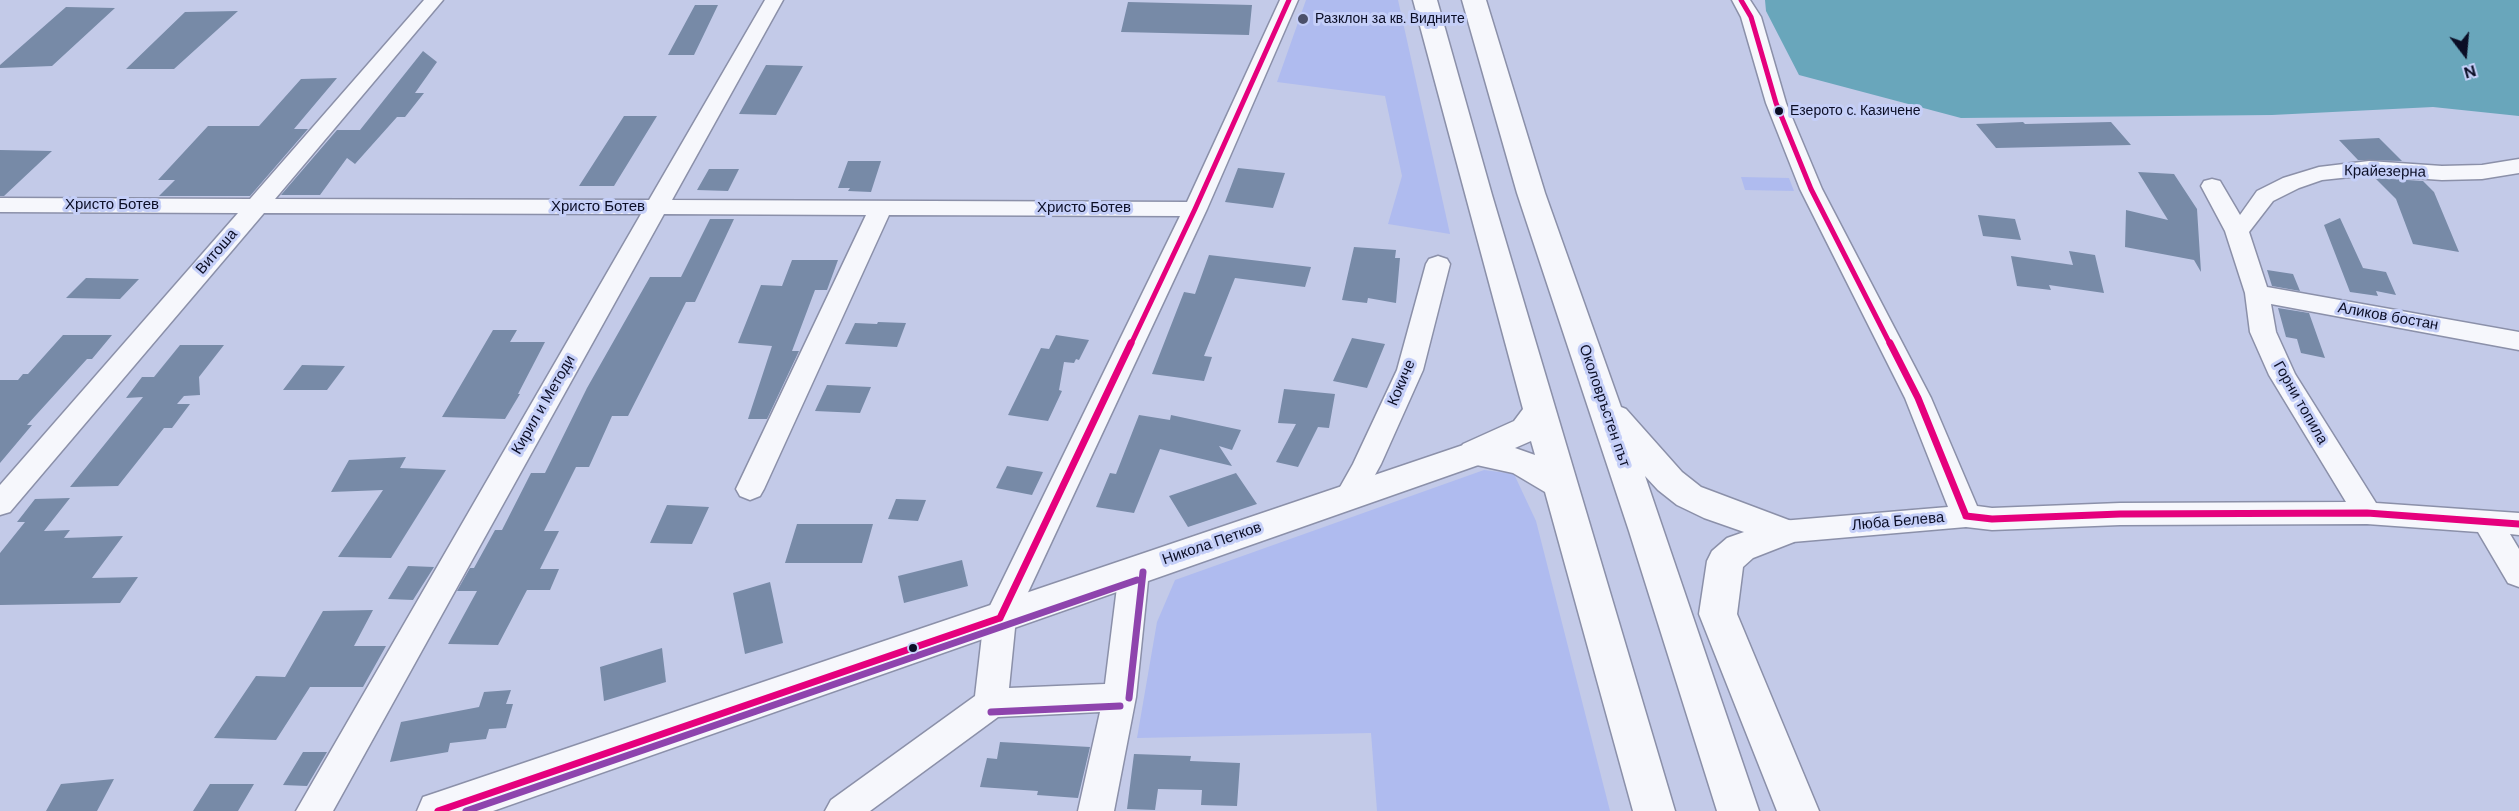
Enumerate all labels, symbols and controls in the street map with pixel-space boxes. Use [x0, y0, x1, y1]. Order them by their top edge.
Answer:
place label: Разклон за кв. Видните [1315, 11, 1465, 27]
marker: Разклон за кв. Видните [1296, 12, 1310, 26]
north arrow [2435, 24, 2495, 84]
text: N [2462, 60, 2479, 83]
place label: Езерото с. Казичене [1790, 103, 1921, 119]
marker: Езерото с. Казичене [1773, 105, 1785, 117]
street label: Крайезерна [2344, 162, 2426, 182]
street label: Христо Ботев [65, 196, 159, 214]
street label: Христо Ботев [551, 198, 645, 216]
street label: Христо Ботев [1037, 199, 1131, 217]
street label: Витоша [193, 226, 241, 278]
street label: Аликов бостан [2336, 299, 2440, 335]
street label: Околовръстен път [1575, 342, 1633, 470]
street label: Кирил и Методи [508, 352, 580, 458]
street label: Кокиче [1384, 357, 1420, 409]
street label: Горни топила [2269, 358, 2331, 448]
street label: Люба Белева [1851, 509, 1945, 535]
street label: Никола Петков [1160, 519, 1264, 569]
unlabelled marker [907, 642, 919, 654]

